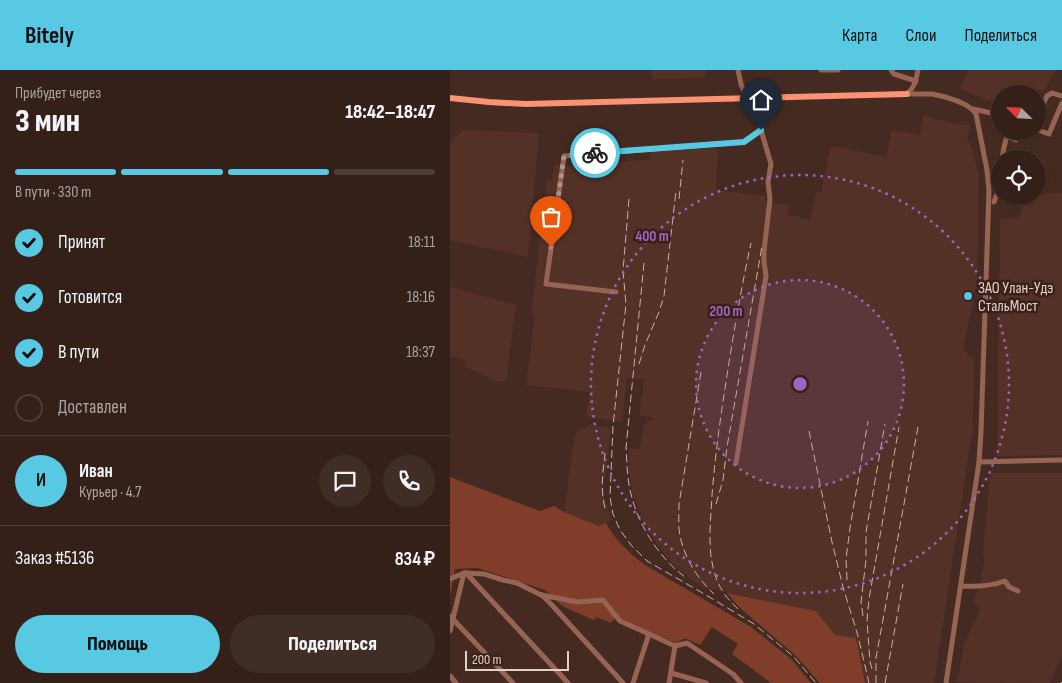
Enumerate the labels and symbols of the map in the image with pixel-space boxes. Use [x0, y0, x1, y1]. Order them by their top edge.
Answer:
pin [740, 79, 782, 130]
north arrow [991, 85, 1046, 140]
courier [570, 128, 620, 178]
pin [530, 196, 572, 247]
text: 400 m [635, 227, 669, 246]
place label: ЗАО Улан-Удэ СтальМост [978, 279, 1053, 316]
marker: ЗАО Улан-Удэ СтальМост [962, 290, 974, 302]
text: 200 m [709, 302, 743, 321]
centre of rings [791, 375, 809, 393]
scale bar [465, 648, 569, 671]

